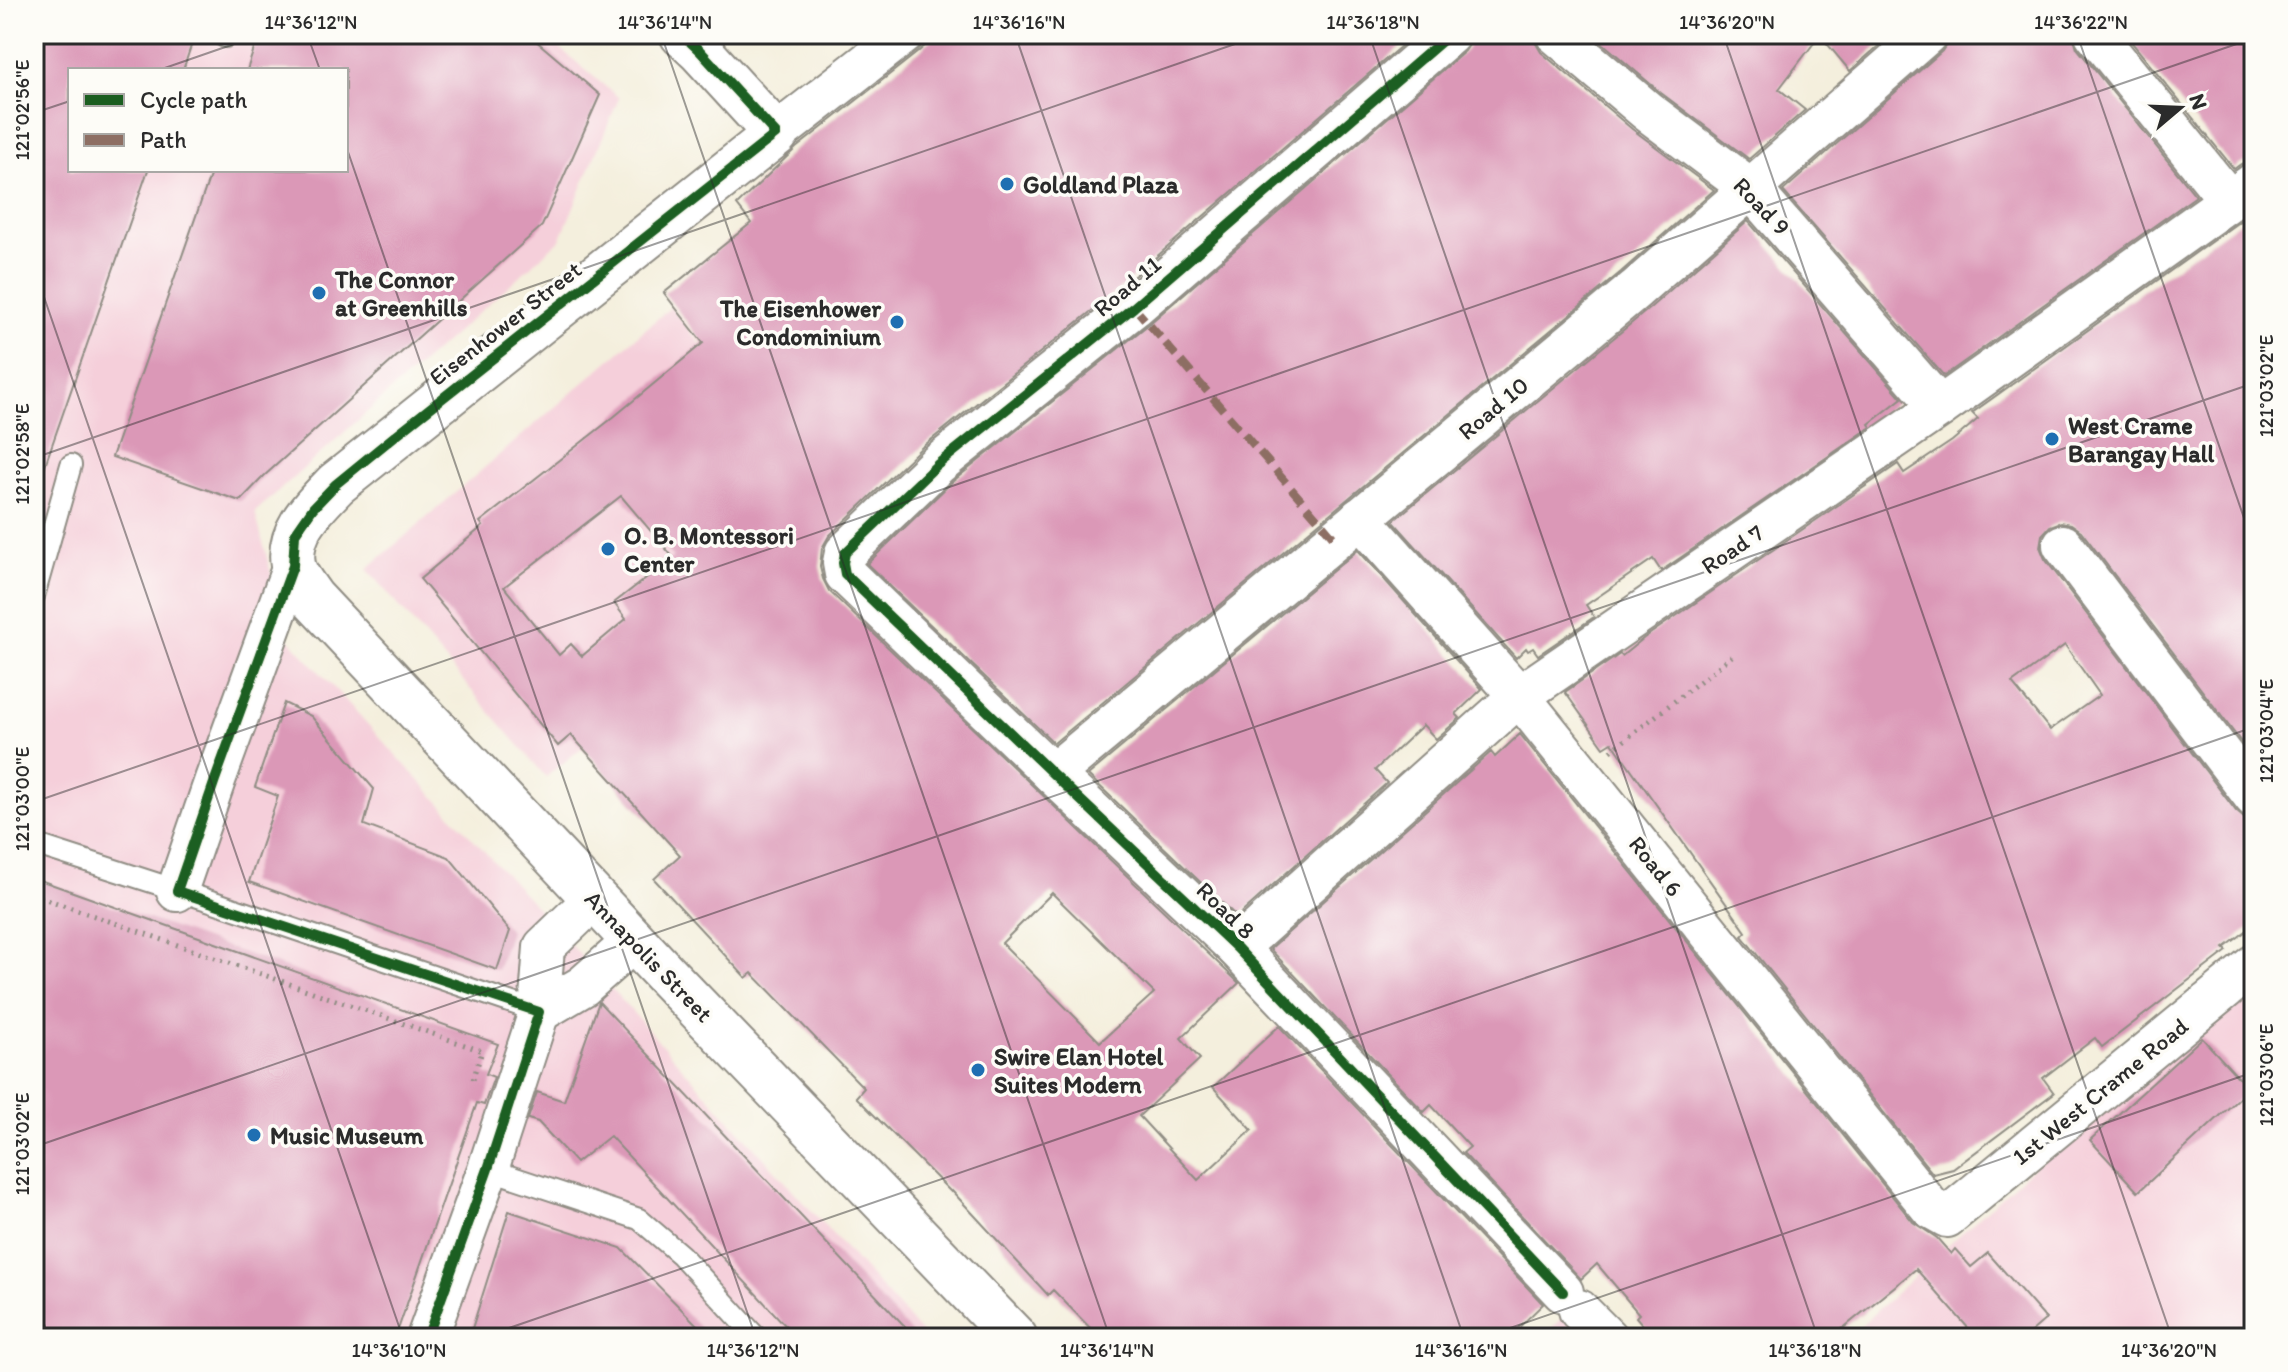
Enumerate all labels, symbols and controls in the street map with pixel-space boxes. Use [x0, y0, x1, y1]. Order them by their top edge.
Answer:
text: 14°36'12"N [265, 10, 358, 34]
text: 14°36'14"N [618, 10, 712, 34]
text: 14°36'16"N [972, 10, 1066, 34]
text: 14°36'18"N [1326, 10, 1420, 34]
text: 14°36'20"N [1679, 10, 1775, 34]
text: 14°36'22"N [2034, 10, 2128, 34]
text: 121°02'56"E [10, 60, 34, 160]
legend [68, 68, 348, 172]
north arrow [2140, 68, 2220, 148]
text: Cycle path [140, 85, 247, 114]
text: N [2183, 90, 2214, 113]
text: Path [140, 125, 187, 154]
place label: Goldland Plaza [1023, 170, 1179, 199]
street label: Road 9 [1727, 171, 1797, 241]
marker: Goldland Plaza [998, 175, 1016, 193]
street label: Road 11 [1087, 249, 1167, 323]
street label: Eisenhower Street [423, 254, 587, 392]
place label: The Connor at Greenhills [334, 265, 468, 322]
marker: The Connor at Greenhills [310, 284, 328, 302]
place label: The Eisenhower Condominium [719, 294, 882, 351]
marker: The Eisenhower Condominium [888, 313, 906, 331]
text: 121°03'02"E [2254, 334, 2278, 438]
street label: Road 10 [1452, 370, 1534, 446]
text: 121°02'58"E [10, 403, 34, 505]
place label: West Crame Barangay Hall [2068, 411, 2214, 469]
marker: West Crame Barangay Hall [2043, 430, 2061, 448]
street label: Road 7 [1695, 518, 1769, 580]
place label: O. B. Montessori Center [624, 521, 794, 578]
marker: O. B. Montessori Center [599, 540, 617, 558]
text: 121°03'04"E [2254, 679, 2278, 783]
text: 121°03'00"E [10, 747, 34, 851]
street label: Road 6 [1623, 830, 1689, 902]
street label: Road 8 [1191, 875, 1261, 945]
street label: Annapolis Street [579, 884, 719, 1028]
street label: 1st West Crame Road [2006, 1011, 2194, 1171]
text: 121°03'06"E [2254, 1023, 2278, 1127]
place label: Swire Elan Hotel Suites Modern [994, 1042, 1164, 1099]
marker: Swire Elan Hotel Suites Modern [969, 1061, 987, 1079]
text: 121°03'02"E [10, 1092, 34, 1196]
place label: Music Museum [270, 1121, 424, 1150]
marker: Music Museum [245, 1126, 263, 1144]
text: 14°36'10"N [352, 1338, 446, 1362]
text: 14°36'12"N [707, 1338, 800, 1362]
text: 14°36'14"N [1060, 1338, 1154, 1362]
text: 14°36'16"N [1414, 1338, 1508, 1362]
text: 14°36'18"N [1768, 1338, 1862, 1362]
text: 14°36'20"N [2121, 1338, 2217, 1362]

